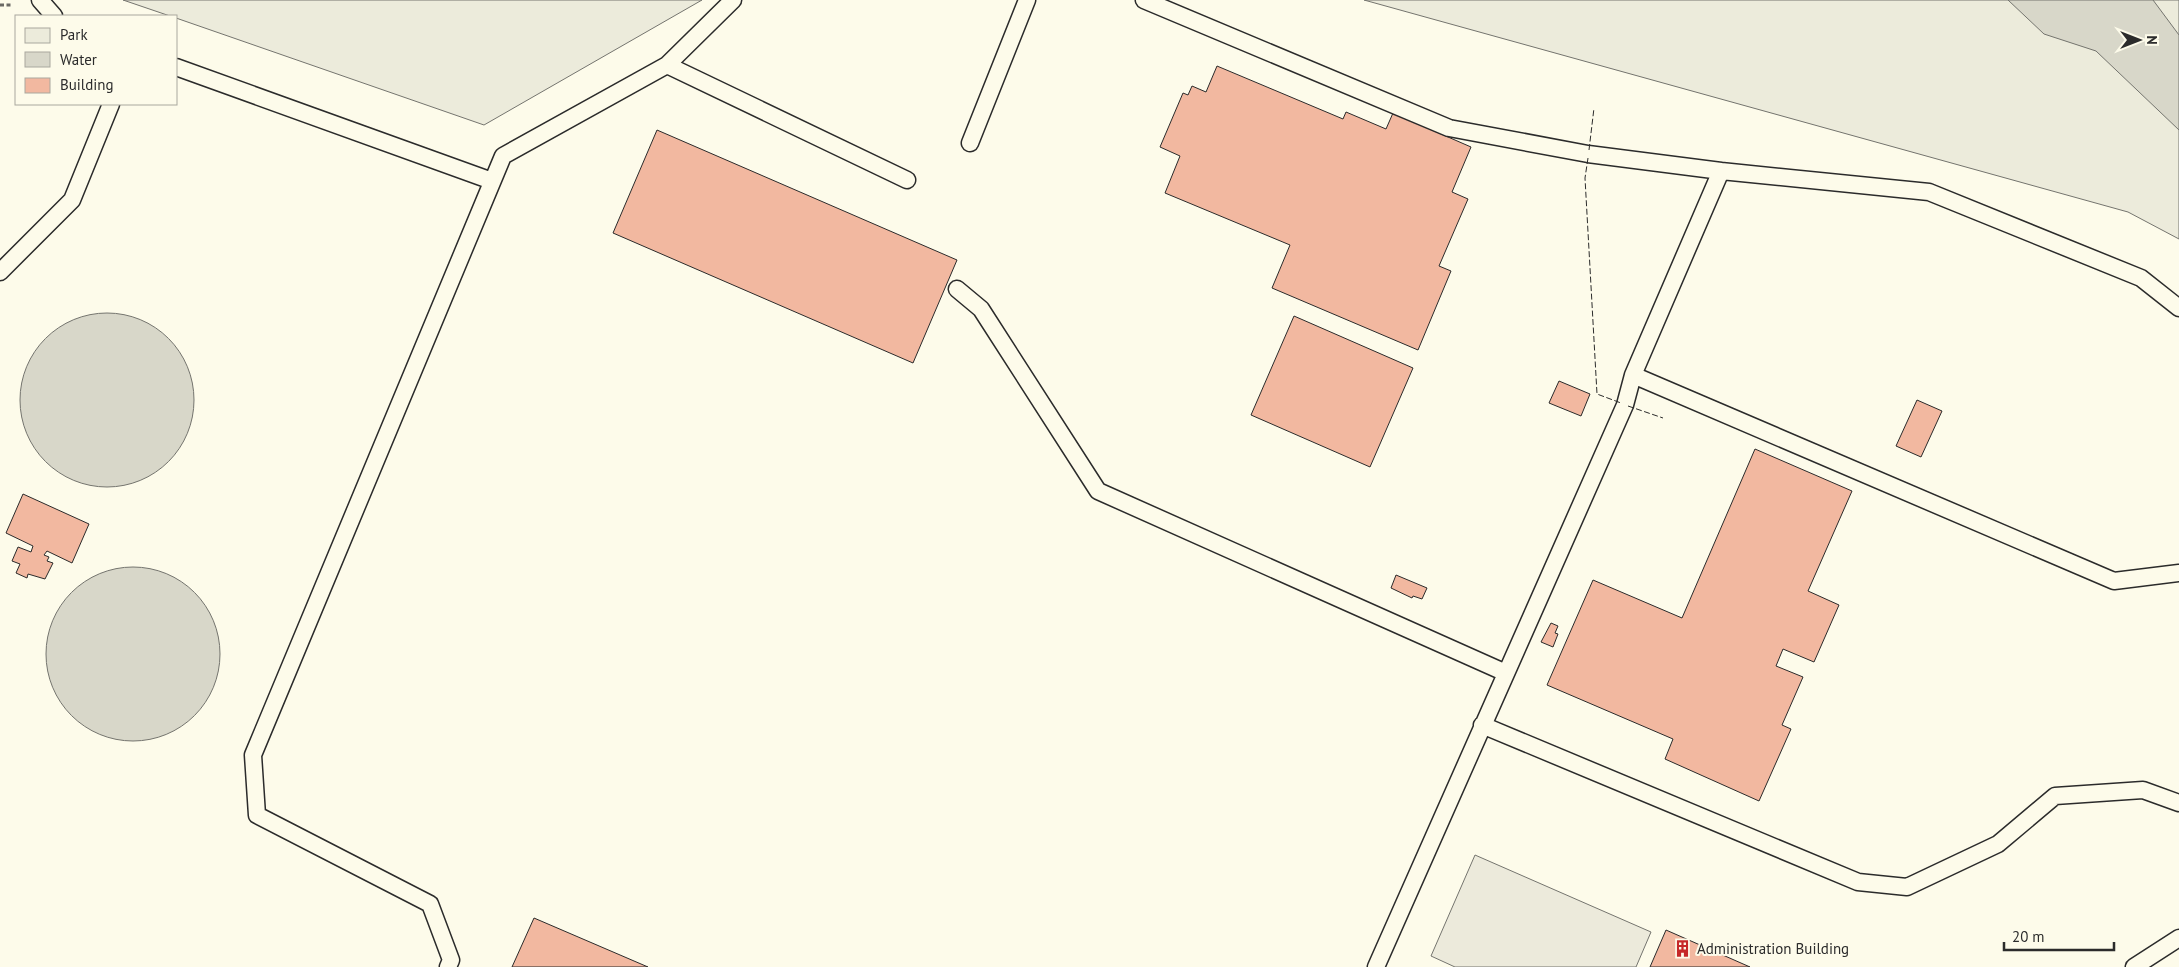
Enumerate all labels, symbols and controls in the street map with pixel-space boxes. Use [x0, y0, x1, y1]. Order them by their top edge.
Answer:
legend [15, 15, 178, 105]
north arrow [2114, 15, 2164, 65]
text: Park [60, 25, 88, 44]
text: N [2143, 35, 2161, 45]
text: Water [60, 50, 97, 69]
text: Building [60, 75, 114, 94]
scale bar [2004, 920, 2114, 952]
text: 20 m [2012, 927, 2045, 946]
building icon: Administration Building [1673, 938, 1693, 958]
place label: Administration Building [1697, 939, 1849, 958]

